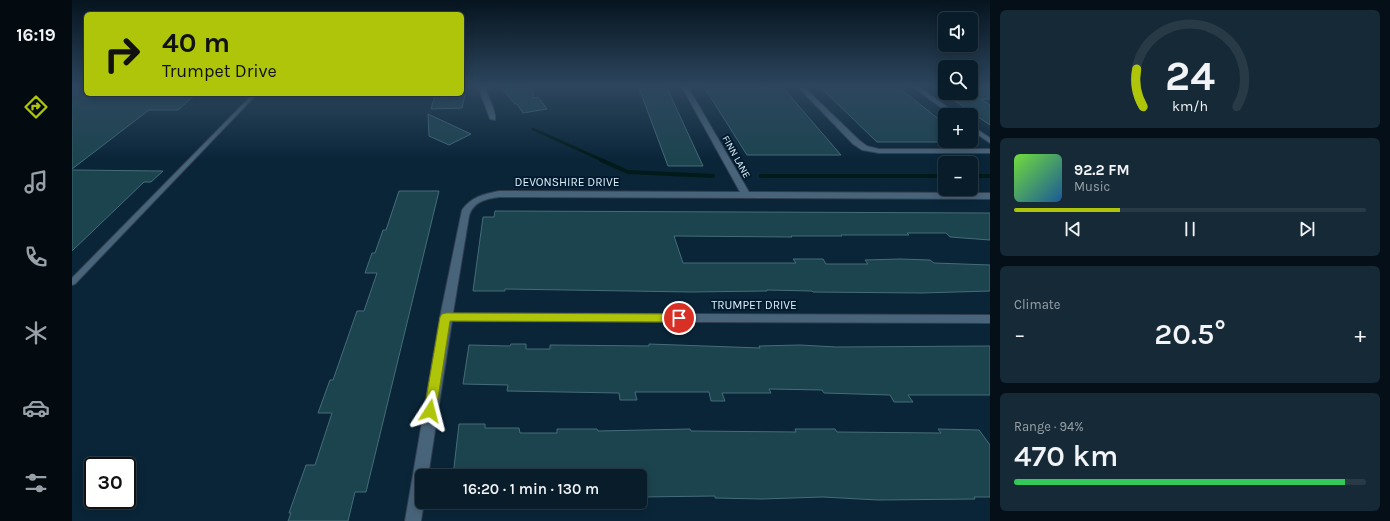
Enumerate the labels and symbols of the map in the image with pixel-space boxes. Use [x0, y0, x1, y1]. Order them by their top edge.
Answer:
street label: FINN LANE [719, 134, 753, 180]
street label: DEVONSHIRE DRIVE [515, 175, 619, 189]
street label: TRUMPET DRIVE [711, 298, 797, 312]
pin [662, 301, 696, 335]
position arrow [409, 390, 451, 432]
speed limit sign: 30 [84, 457, 136, 509]

